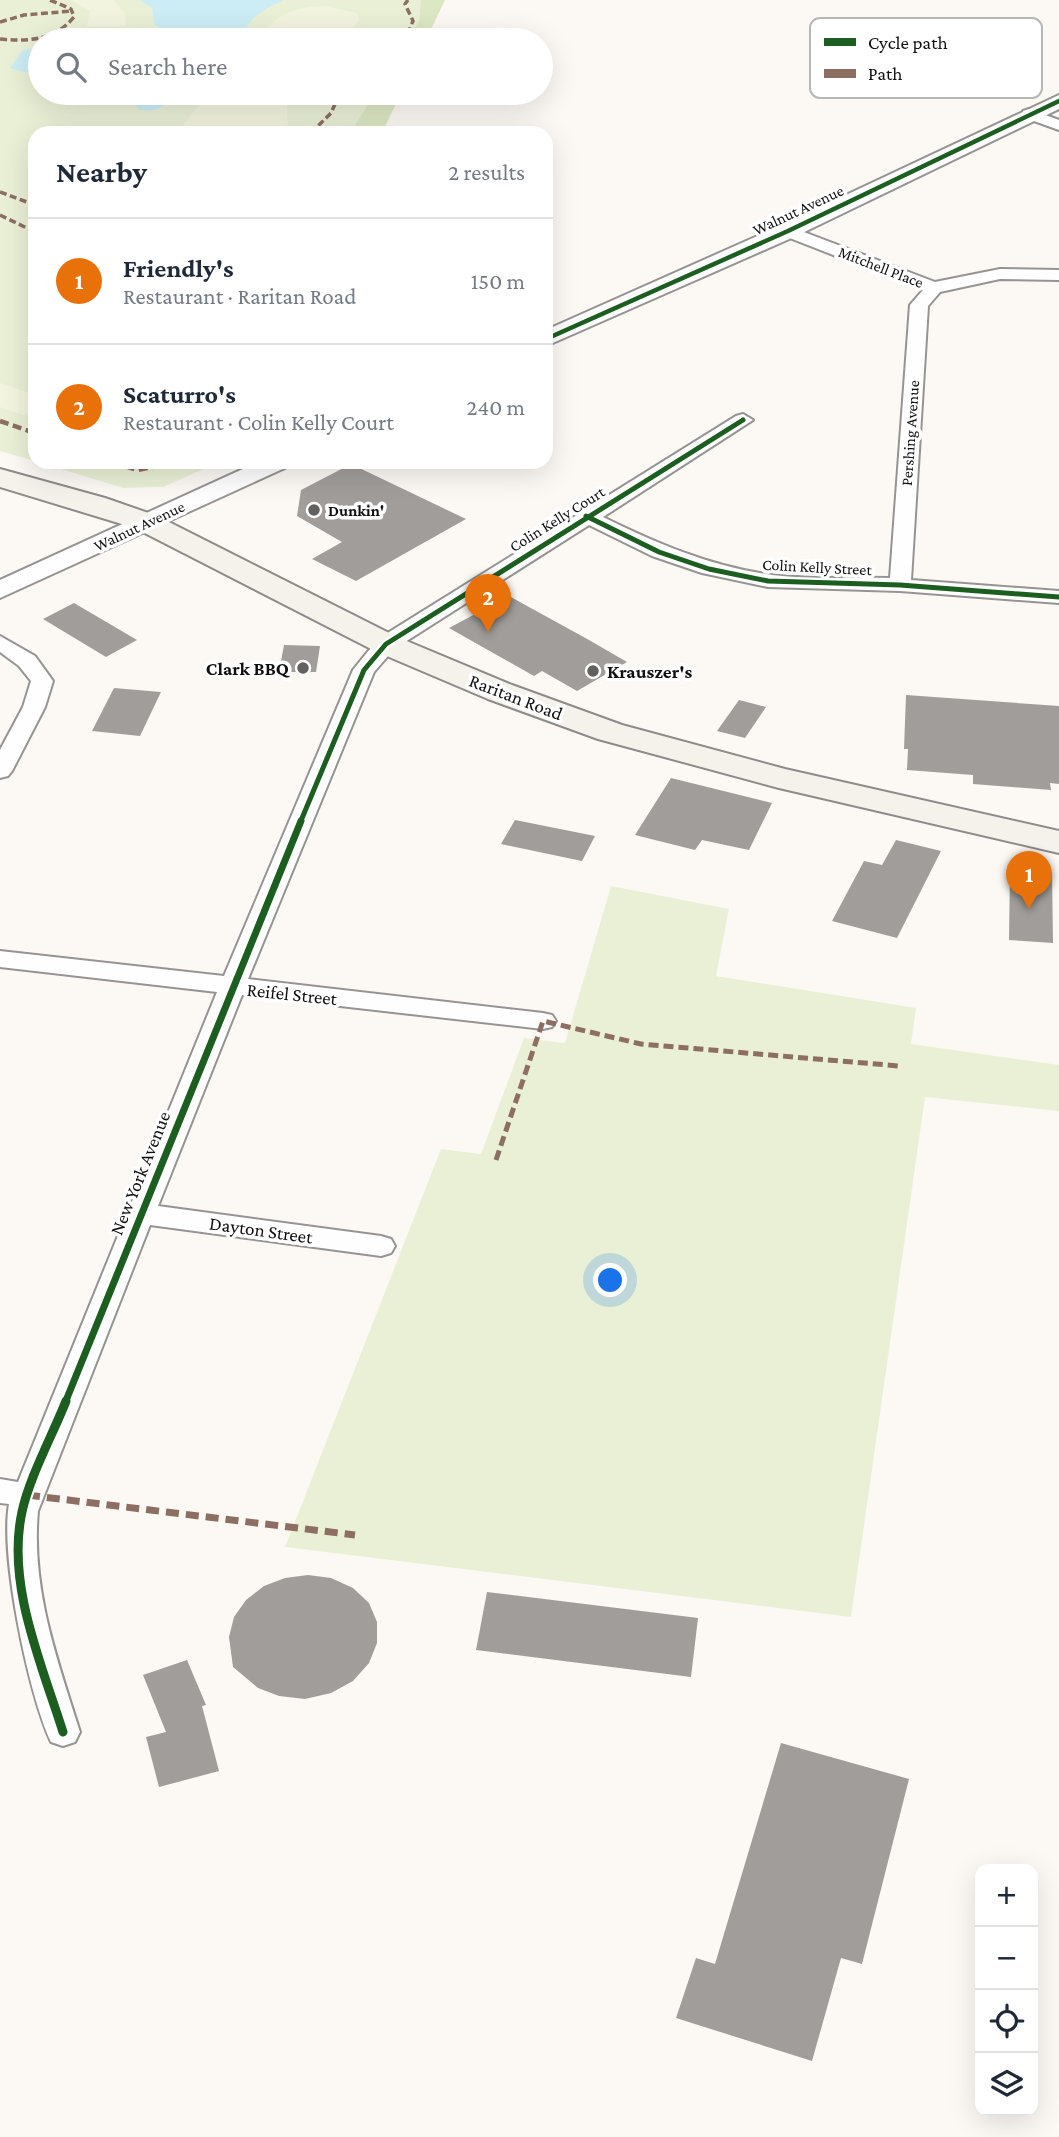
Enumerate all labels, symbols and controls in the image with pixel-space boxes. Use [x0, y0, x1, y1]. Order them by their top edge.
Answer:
legend [810, 18, 1042, 98]
search box [28, 28, 553, 105]
text: Cycle path [868, 32, 948, 53]
icon: search [52, 48, 90, 86]
text: Search here [108, 52, 227, 81]
text: Path [868, 63, 903, 84]
text: Nearby [56, 155, 147, 188]
text: 2 results [448, 159, 525, 185]
street label: Walnut Avenue [750, 182, 846, 238]
street label: Mitchell Place [836, 243, 926, 291]
text: Friendly's [123, 254, 234, 283]
text: 1 [75, 268, 83, 294]
text: 150 m [471, 268, 525, 294]
text: Restaurant · Raritan Road [123, 283, 356, 309]
text: Scaturro's [123, 380, 236, 409]
street label: Pershing Avenue [898, 380, 923, 486]
text: 2 [73, 394, 85, 420]
text: 240 m [466, 394, 525, 420]
text: Restaurant · Colin Kelly Court [123, 409, 394, 435]
street label: Colin Kelly Court [506, 483, 609, 556]
street label: Walnut Avenue [91, 498, 187, 554]
marker: Dunkin' [306, 502, 322, 518]
place label: Dunkin' [328, 502, 384, 519]
street label: Colin Kelly Street [762, 556, 873, 579]
pin: 2 [465, 574, 511, 632]
place label: Clark BBQ [206, 658, 290, 679]
marker: Clark BBQ [295, 660, 311, 676]
place label: Krauszer's [607, 661, 693, 682]
marker: Krauszer's [585, 663, 601, 679]
street label: Raritan Road [466, 670, 566, 724]
pin: 1 [1006, 851, 1052, 909]
street label: Reifel Street [246, 979, 339, 1009]
street label: New York Avenue [106, 1108, 174, 1238]
street label: Dayton Street [208, 1212, 315, 1248]
your location [593, 1263, 627, 1297]
map controls [975, 1864, 1038, 2116]
button: + [975, 1864, 1038, 1927]
button: − [975, 1927, 1038, 1990]
button: locate [975, 1990, 1038, 2053]
button: layers [975, 2053, 1038, 2116]

